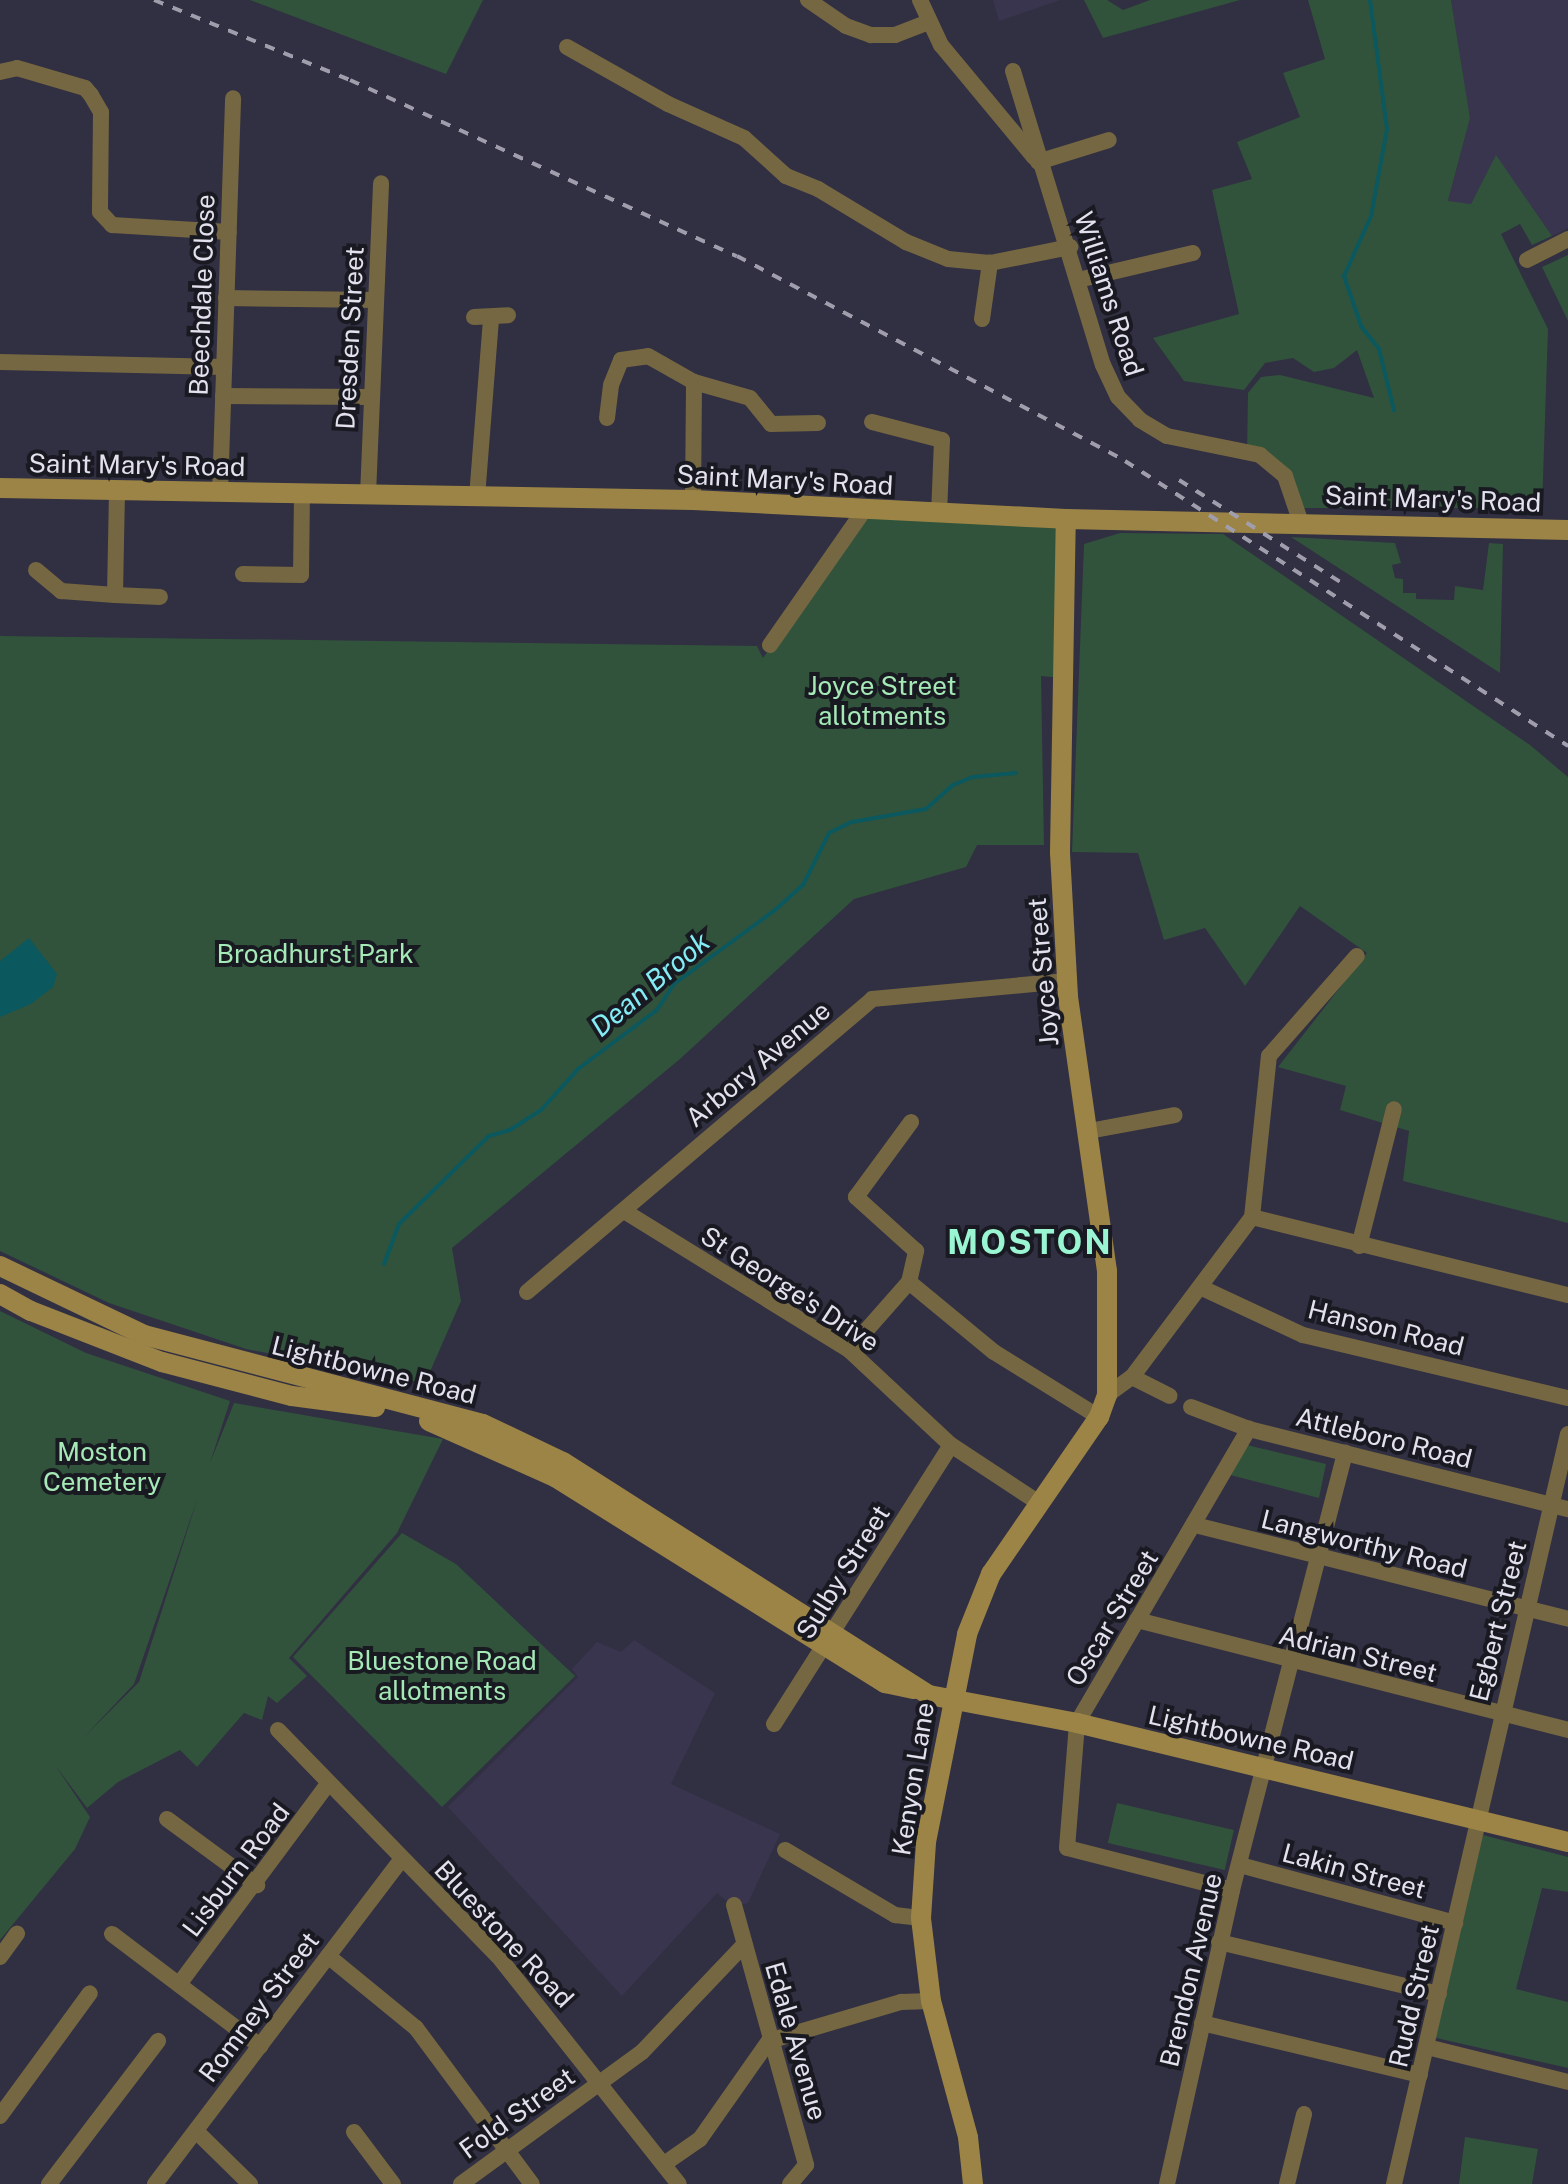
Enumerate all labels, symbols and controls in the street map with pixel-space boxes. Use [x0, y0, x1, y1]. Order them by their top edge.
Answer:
street label: Beechdale Close [183, 194, 221, 396]
street label: Williams Road [1068, 208, 1150, 380]
street label: Dresden Street [330, 246, 370, 430]
street label: Saint Mary's Road [28, 448, 246, 482]
street label: Saint Mary's Road [676, 459, 894, 501]
street label: Saint Mary's Road [1324, 480, 1542, 518]
park label: Joyce Street allotments [807, 670, 957, 732]
street label: Joyce Street [1021, 896, 1065, 1048]
water label: Dean Brook [584, 925, 716, 1043]
park label: Broadhurst Park [216, 938, 414, 970]
street label: Arbory Avenue [679, 995, 837, 1133]
street label: St George's Drive [695, 1220, 885, 1358]
district label: MOSTON [947, 1223, 1113, 1263]
street label: Hanson Road [1305, 1294, 1467, 1362]
street label: Lightbowne Road [268, 1329, 480, 1411]
street label: Attleboro Road [1293, 1401, 1475, 1475]
park label: Moston Cemetery [43, 1436, 161, 1498]
street label: Sulby Street [790, 1499, 896, 1645]
street label: Langworthy Road [1258, 1503, 1470, 1585]
street label: Egbert Street [1463, 1537, 1533, 1705]
street label: Oscar Street [1059, 1544, 1165, 1692]
street label: Adrian Street [1276, 1619, 1440, 1689]
park label: Bluestone Road allotments [347, 1645, 537, 1706]
street label: Lightbowne Road [1145, 1699, 1357, 1777]
street label: Kenyon Lane [885, 1700, 941, 1858]
street label: Lisburn Road [176, 1797, 296, 1943]
street label: Lakin Street [1279, 1837, 1429, 1905]
street label: Bluestone Road [428, 1854, 580, 2014]
street label: Brendon Avenue [1154, 1870, 1228, 2070]
street label: Rudd Street [1382, 1921, 1446, 2071]
street label: Romney Street [192, 1926, 326, 2088]
street label: Edale Avenue [758, 1958, 834, 2124]
street label: Fold Street [453, 2061, 581, 2165]

